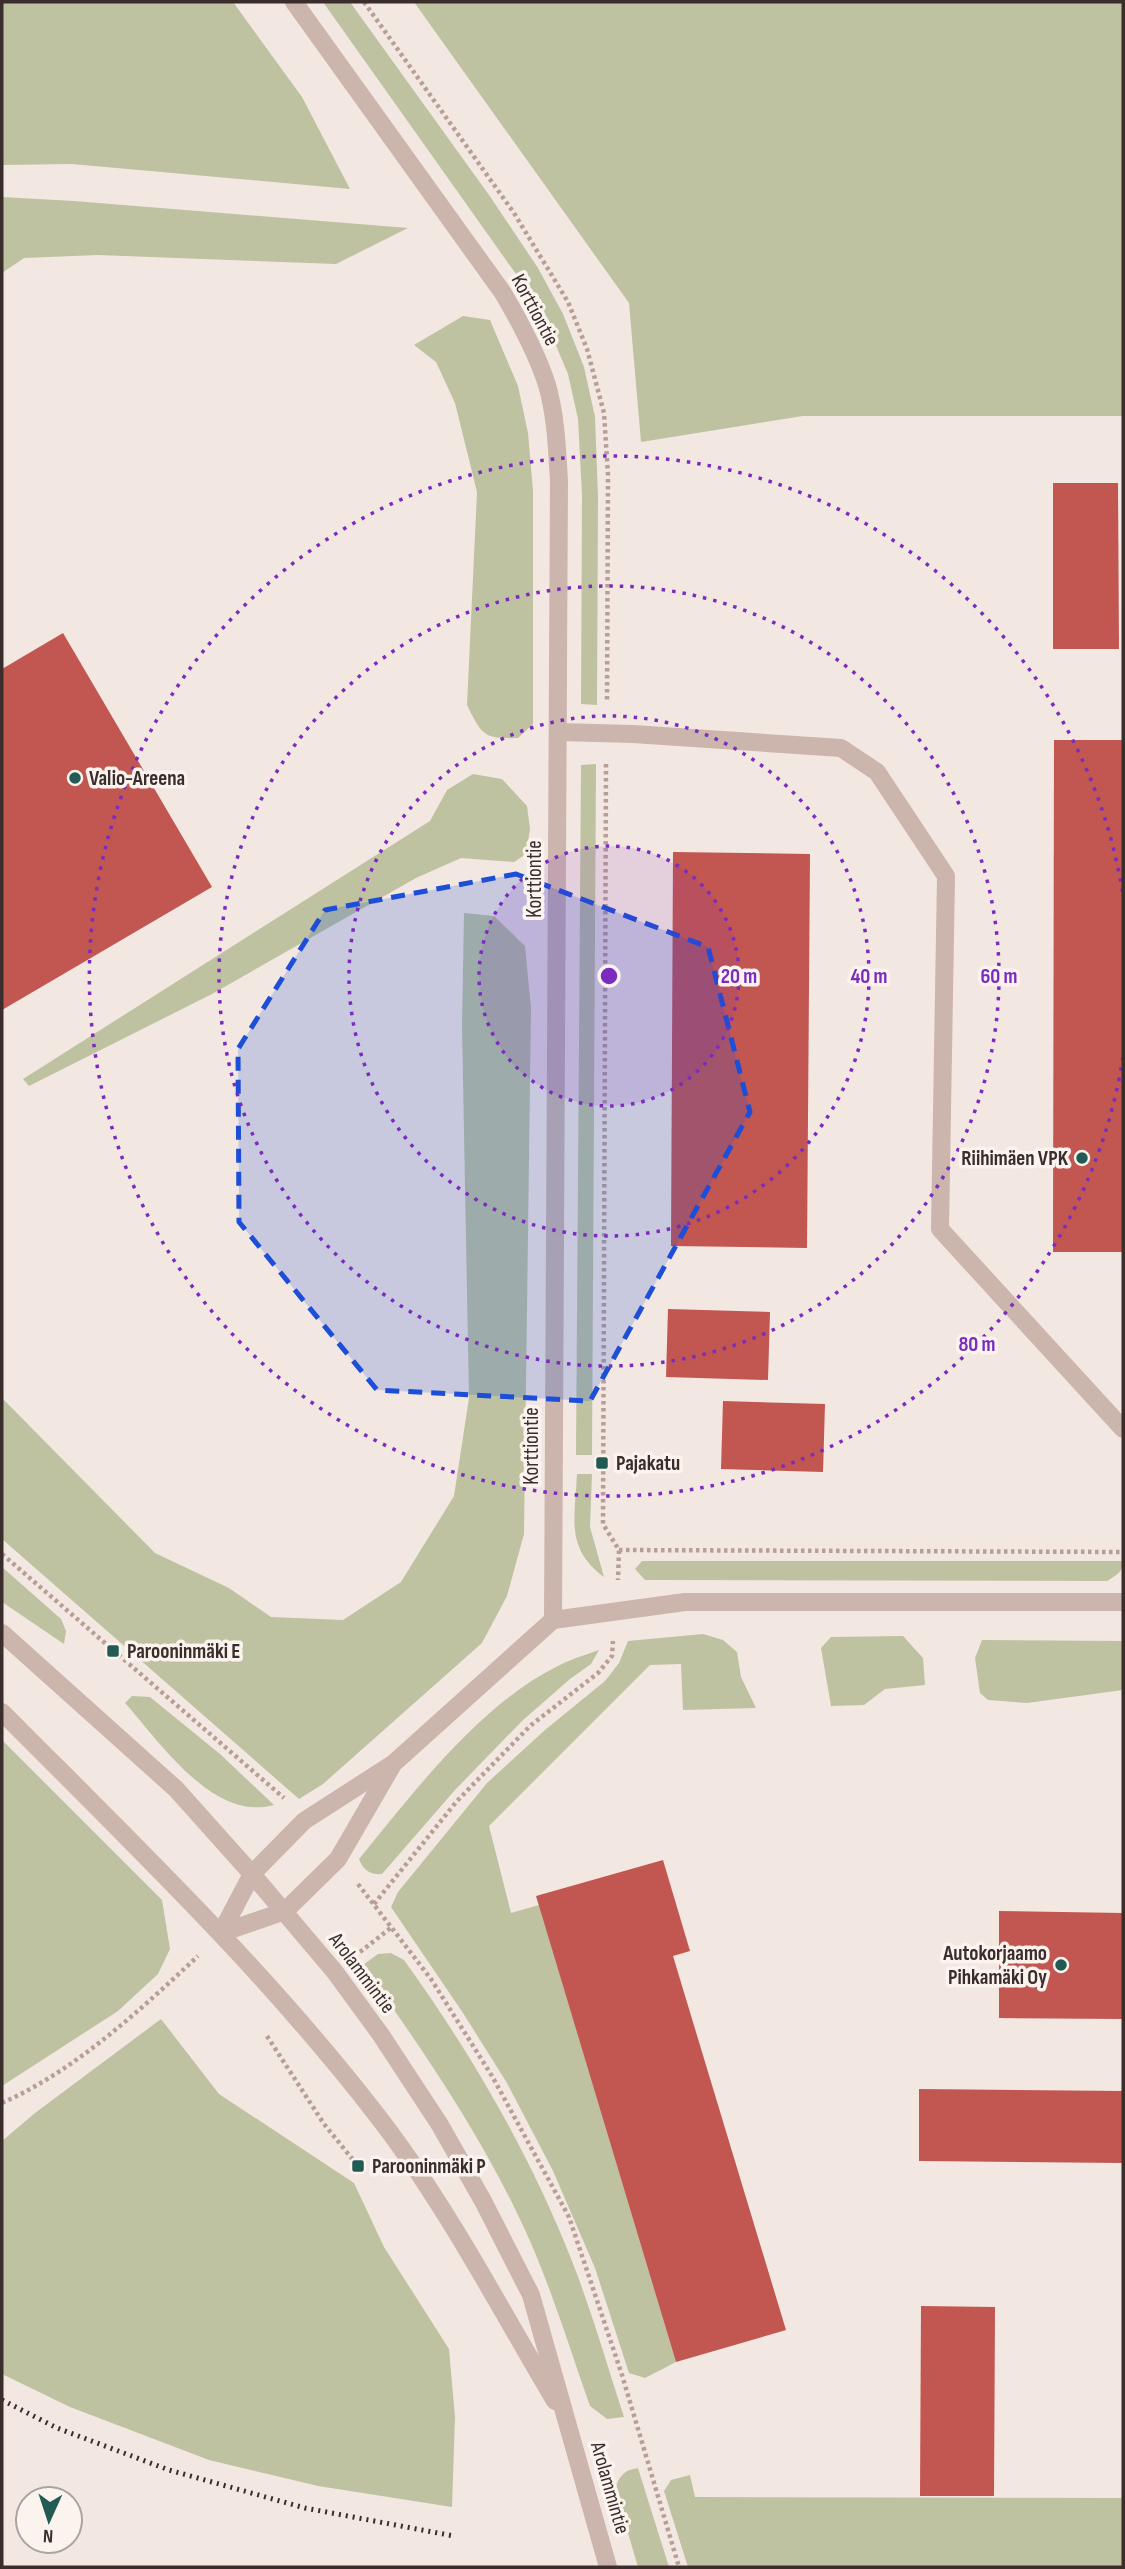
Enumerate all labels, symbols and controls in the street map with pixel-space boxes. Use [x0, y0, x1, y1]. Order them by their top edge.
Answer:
street label: Korttiontie [506, 270, 564, 350]
place label: Valio-Areena [89, 766, 185, 791]
marker: Valio-Areena [67, 770, 83, 786]
street label: Korttiontie [522, 840, 547, 918]
centre of rings [597, 964, 621, 988]
text: 20 m [721, 964, 757, 989]
text: 40 m [851, 964, 887, 989]
text: 60 m [980, 964, 1018, 989]
place label: Riihimäen VPK [961, 1146, 1069, 1171]
marker: Riihimäen VPK [1074, 1150, 1090, 1166]
text: 80 m [958, 1332, 996, 1357]
street label: Korttiontie [519, 1407, 544, 1485]
place label: Pajakatu [616, 1451, 680, 1476]
marker: Pajakatu [594, 1455, 610, 1471]
place label: Parooninmäki E [127, 1639, 240, 1664]
marker: Parooninmäki E [105, 1643, 121, 1659]
street label: Arolammintie [323, 1927, 400, 2018]
place label: Autokorjaamo Pihkamäki Oy [942, 1941, 1047, 1990]
marker: Autokorjaamo Pihkamäki Oy [1053, 1957, 1069, 1973]
place label: Parooninmäki P [372, 2154, 486, 2179]
marker: Parooninmäki P [350, 2158, 366, 2174]
street label: Arolammintie [585, 2438, 635, 2537]
north arrow [14, 2485, 84, 2555]
text: N [43, 2524, 54, 2547]

